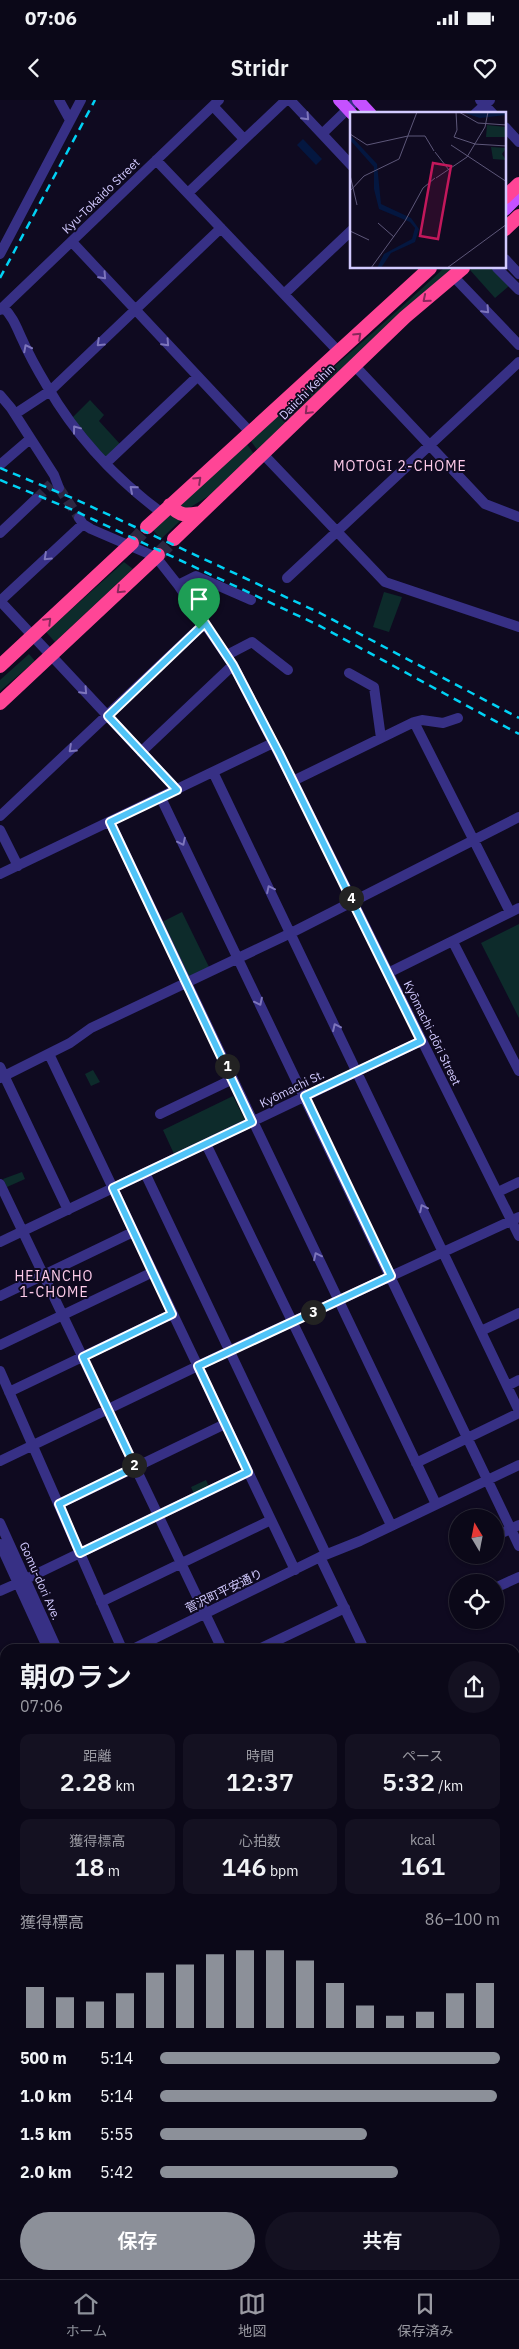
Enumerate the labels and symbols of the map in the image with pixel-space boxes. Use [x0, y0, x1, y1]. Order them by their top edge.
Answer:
one-way arrow [300, 111, 309, 120]
inset map [350, 112, 506, 269]
street label: Kyu-Tokaido Street [59, 155, 143, 237]
one-way arrow [97, 270, 106, 279]
one-way arrow [423, 294, 432, 302]
one-way arrow [480, 305, 489, 314]
one-way arrow [352, 333, 361, 342]
one-way arrow [97, 337, 106, 346]
one-way arrow [160, 338, 169, 347]
one-way arrow [23, 345, 33, 354]
street label: Daiichi Keihin [276, 361, 338, 423]
one-way arrow [305, 405, 314, 414]
one-way arrow [73, 426, 81, 435]
district label: MOTOGI 2-CHOME [333, 457, 467, 475]
one-way arrow [192, 477, 201, 486]
one-way arrow [129, 486, 138, 495]
one-way arrow [44, 551, 53, 560]
pin [178, 578, 220, 629]
one-way arrow [117, 584, 126, 593]
one-way arrow [42, 618, 51, 627]
one-way arrow [78, 685, 87, 694]
one-way arrow [68, 743, 77, 752]
one-way arrow [176, 836, 186, 845]
one-way arrow [265, 885, 276, 894]
pin: 4 [338, 886, 364, 910]
street label: Kyōmachi-dōri Street [401, 978, 464, 1088]
one-way arrow [253, 997, 264, 1006]
one-way arrow [332, 1023, 342, 1032]
pin: 1 [214, 1054, 240, 1078]
street label: Kyōmachi St. [257, 1066, 327, 1111]
one-way arrow [419, 1204, 429, 1213]
one-way arrow [313, 1252, 323, 1261]
district label: HEIANCHO 1-CHOME [14, 1267, 94, 1301]
pin: 3 [300, 1300, 326, 1324]
pin: 2 [122, 1452, 146, 1478]
north arrow [449, 1509, 504, 1564]
street label: Gomu-dori Ave. [17, 1539, 64, 1622]
street label: 菅沢町平安通り [183, 1565, 265, 1616]

